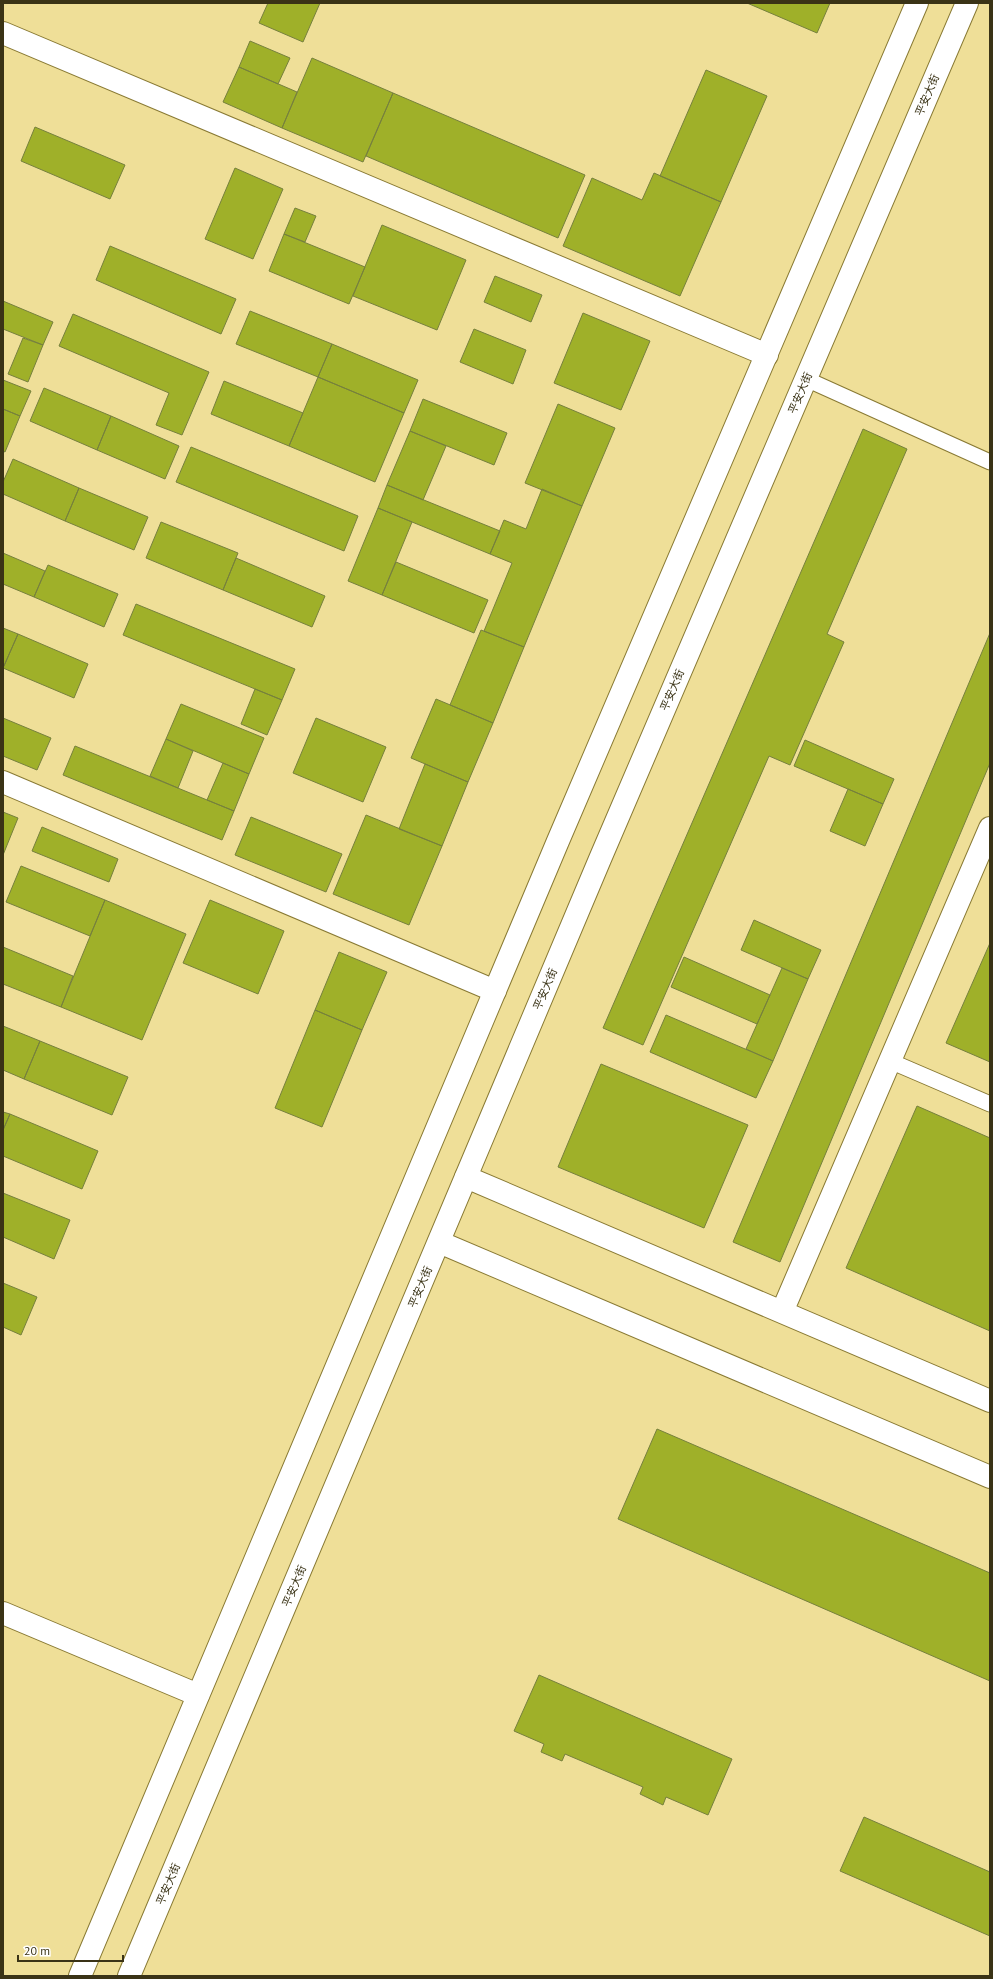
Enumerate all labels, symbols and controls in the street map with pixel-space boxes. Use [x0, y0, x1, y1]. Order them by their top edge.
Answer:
street label: 平安大街 [912, 72, 942, 118]
street label: 平安大街 [785, 370, 815, 416]
street label: 平安大街 [657, 667, 687, 713]
street label: 平安大街 [530, 966, 560, 1012]
street label: 平安大街 [405, 1264, 435, 1310]
street label: 平安大街 [279, 1563, 309, 1609]
street label: 平安大街 [153, 1861, 183, 1907]
scale bar [18, 1937, 123, 1963]
text: 20 m [24, 1943, 50, 1958]

